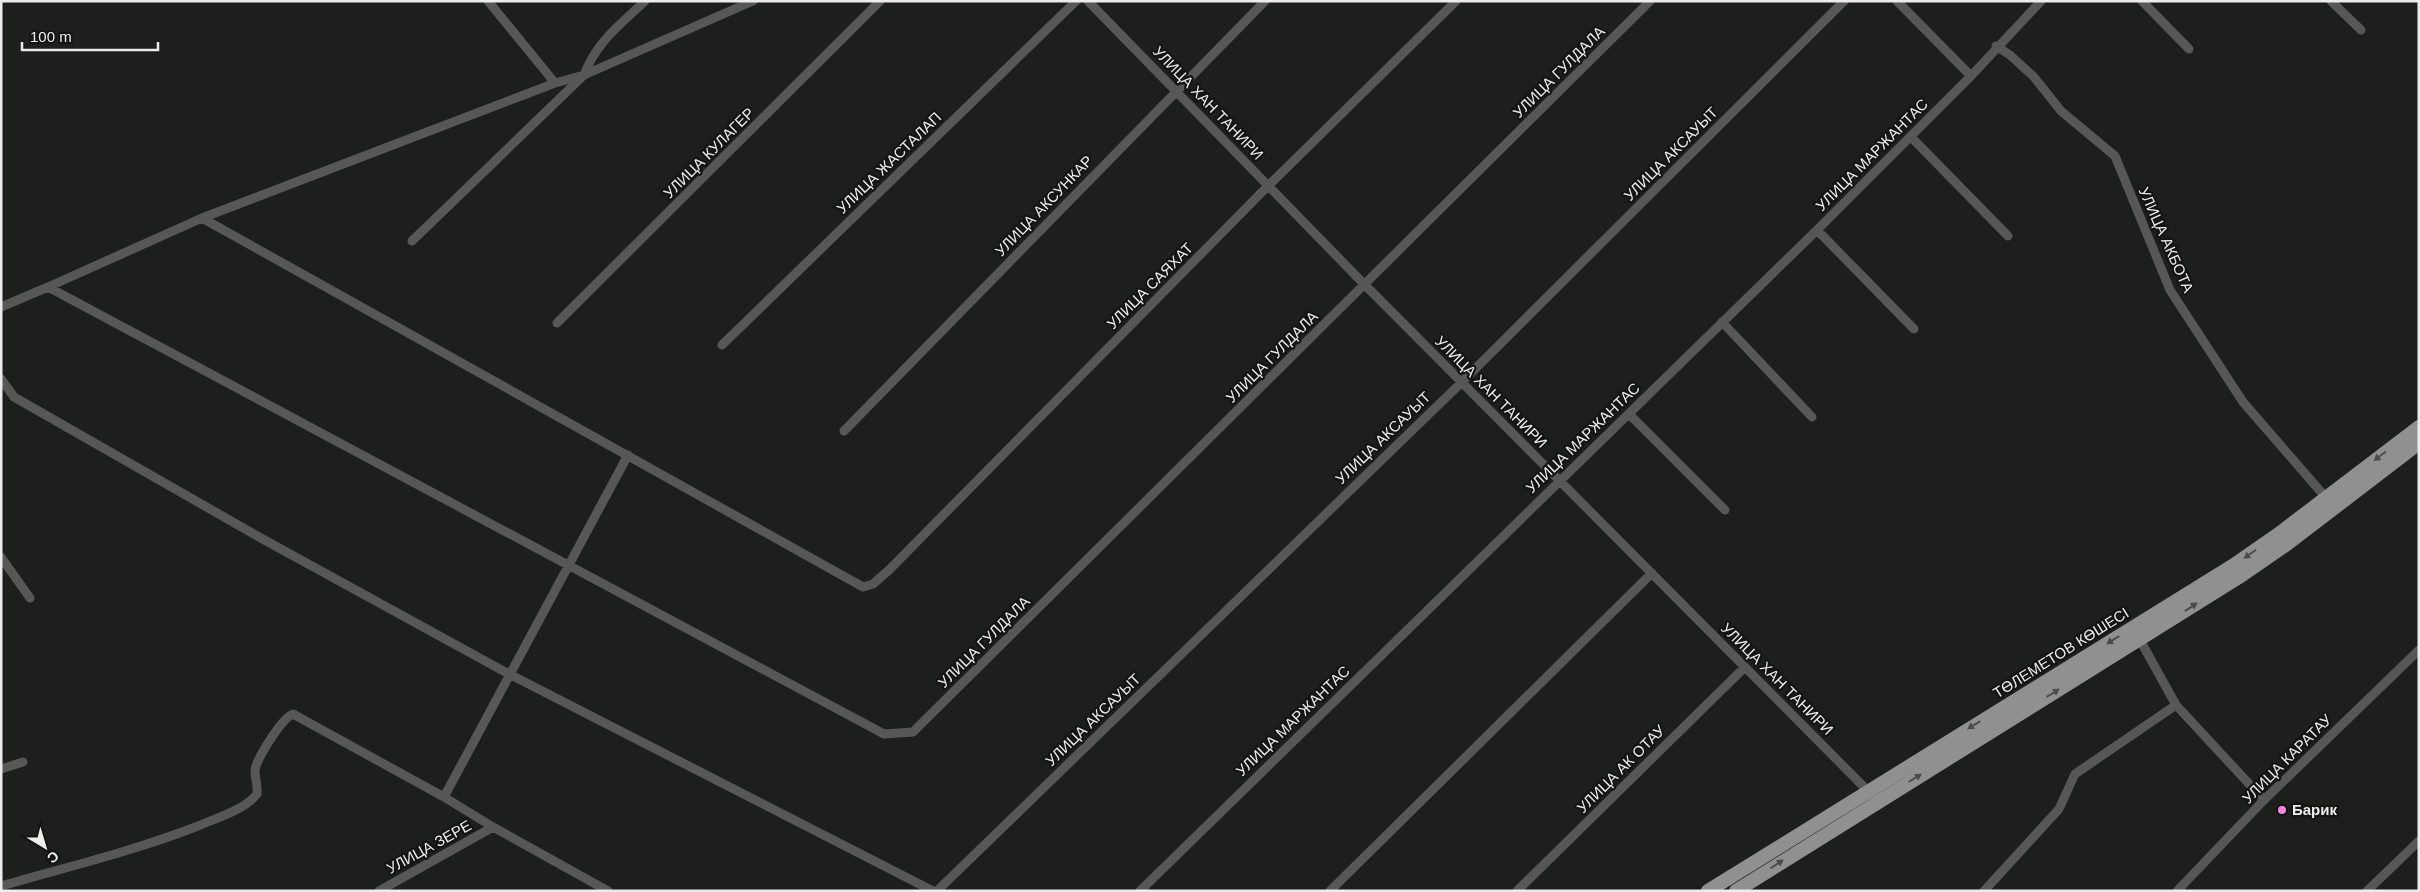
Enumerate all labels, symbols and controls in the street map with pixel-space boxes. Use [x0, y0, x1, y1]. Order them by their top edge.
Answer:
scale bar [22, 20, 159, 52]
street label: УЛИЦА ГУЛДАЛА [1509, 22, 1608, 121]
text: 100 m [30, 28, 72, 45]
street label: УЛИЦА ХАН ТАНИРИ [1150, 42, 1267, 163]
street label: УЛИЦА МАРЖАНТАС [1812, 95, 1931, 214]
street label: УЛИЦА АКСАУЫТ [1620, 103, 1721, 204]
street label: УЛИЦА КУЛАГЕР [660, 104, 757, 201]
street label: УЛИЦА ЖАСТАЛАП [833, 109, 944, 217]
street label: УЛИЦА АКСУНКАР [991, 152, 1096, 259]
street label: УЛИЦА АКБОТА [2136, 184, 2197, 295]
street label: УЛИЦА САЯХАТ [1103, 239, 1196, 332]
street label: УЛИЦА ГУЛДАЛА [1222, 307, 1321, 406]
street label: УЛИЦА ХАН ТАНИРИ [1432, 332, 1551, 451]
street label: УЛИЦА МАРЖАНТАС [1522, 379, 1643, 496]
street label: УЛИЦА АКСАУЫТ [1332, 388, 1434, 487]
one-way arrow [2374, 451, 2387, 462]
one-way arrow [2243, 549, 2257, 559]
street label: УЛИЦА ГУЛДАЛА [934, 592, 1033, 691]
one-way arrow [2184, 602, 2198, 612]
street label: ТӨЛЕМЕТОВ КӨШЕСІ [1990, 604, 2132, 701]
street label: УЛИЦА ХАН ТАНИРИ [1718, 619, 1837, 738]
one-way arrow [2106, 636, 2119, 645]
street label: УЛИЦА МАРЖАНТАС [1232, 662, 1353, 779]
street label: УЛИЦА АКСАУЫТ [1042, 670, 1144, 769]
one-way arrow [2047, 689, 2060, 698]
street label: УЛИЦА КАРАТАУ [2239, 710, 2335, 807]
street label: УЛИЦА АК ОТАУ [1573, 721, 1668, 816]
one-way arrow [1968, 721, 1981, 730]
one-way arrow [1908, 773, 1921, 782]
place label: Барик [2292, 801, 2338, 818]
marker: Барик [2276, 804, 2288, 816]
street label: УЛИЦА ЗЕРЕ [384, 816, 474, 877]
north arrow [20, 822, 70, 872]
text: С [44, 848, 62, 867]
one-way arrow [1770, 860, 1784, 869]

